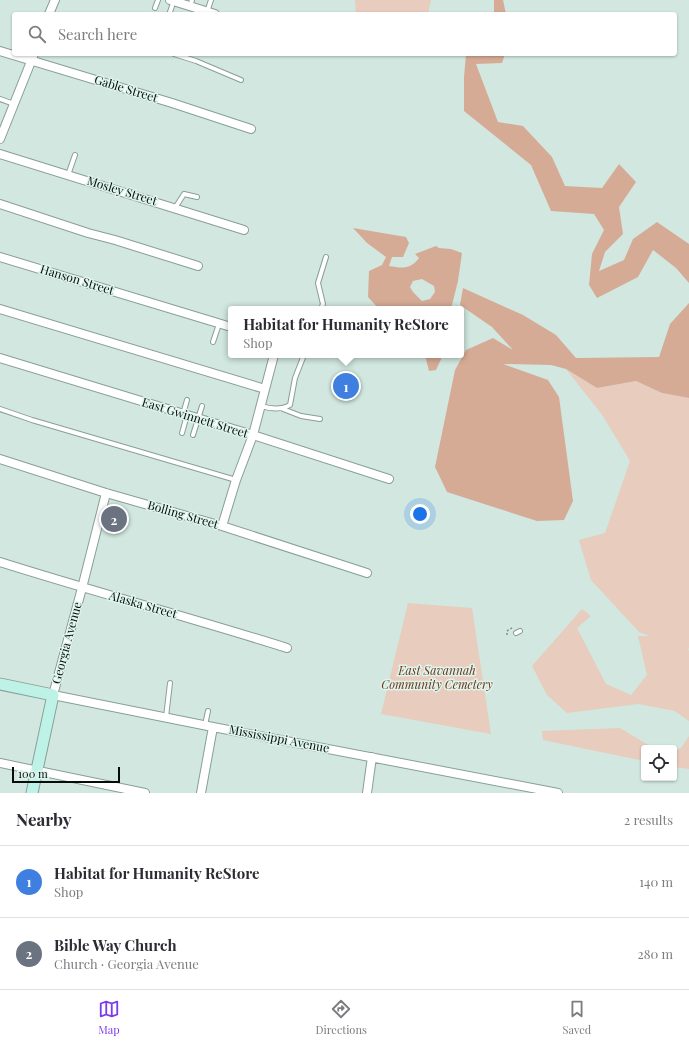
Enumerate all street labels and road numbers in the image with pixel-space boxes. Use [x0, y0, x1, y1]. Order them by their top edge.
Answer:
street label: Gable Street [93, 71, 161, 105]
street label: Mosley Street [85, 172, 160, 208]
street label: Hanson Street [38, 260, 117, 298]
street label: East Gwinnett Street [140, 393, 251, 441]
street label: Bolling Street [146, 496, 221, 532]
street label: Alaska Street [107, 586, 180, 622]
street label: Georgia Avenue [47, 600, 85, 686]
street label: Mississippi Avenue [228, 720, 331, 756]

